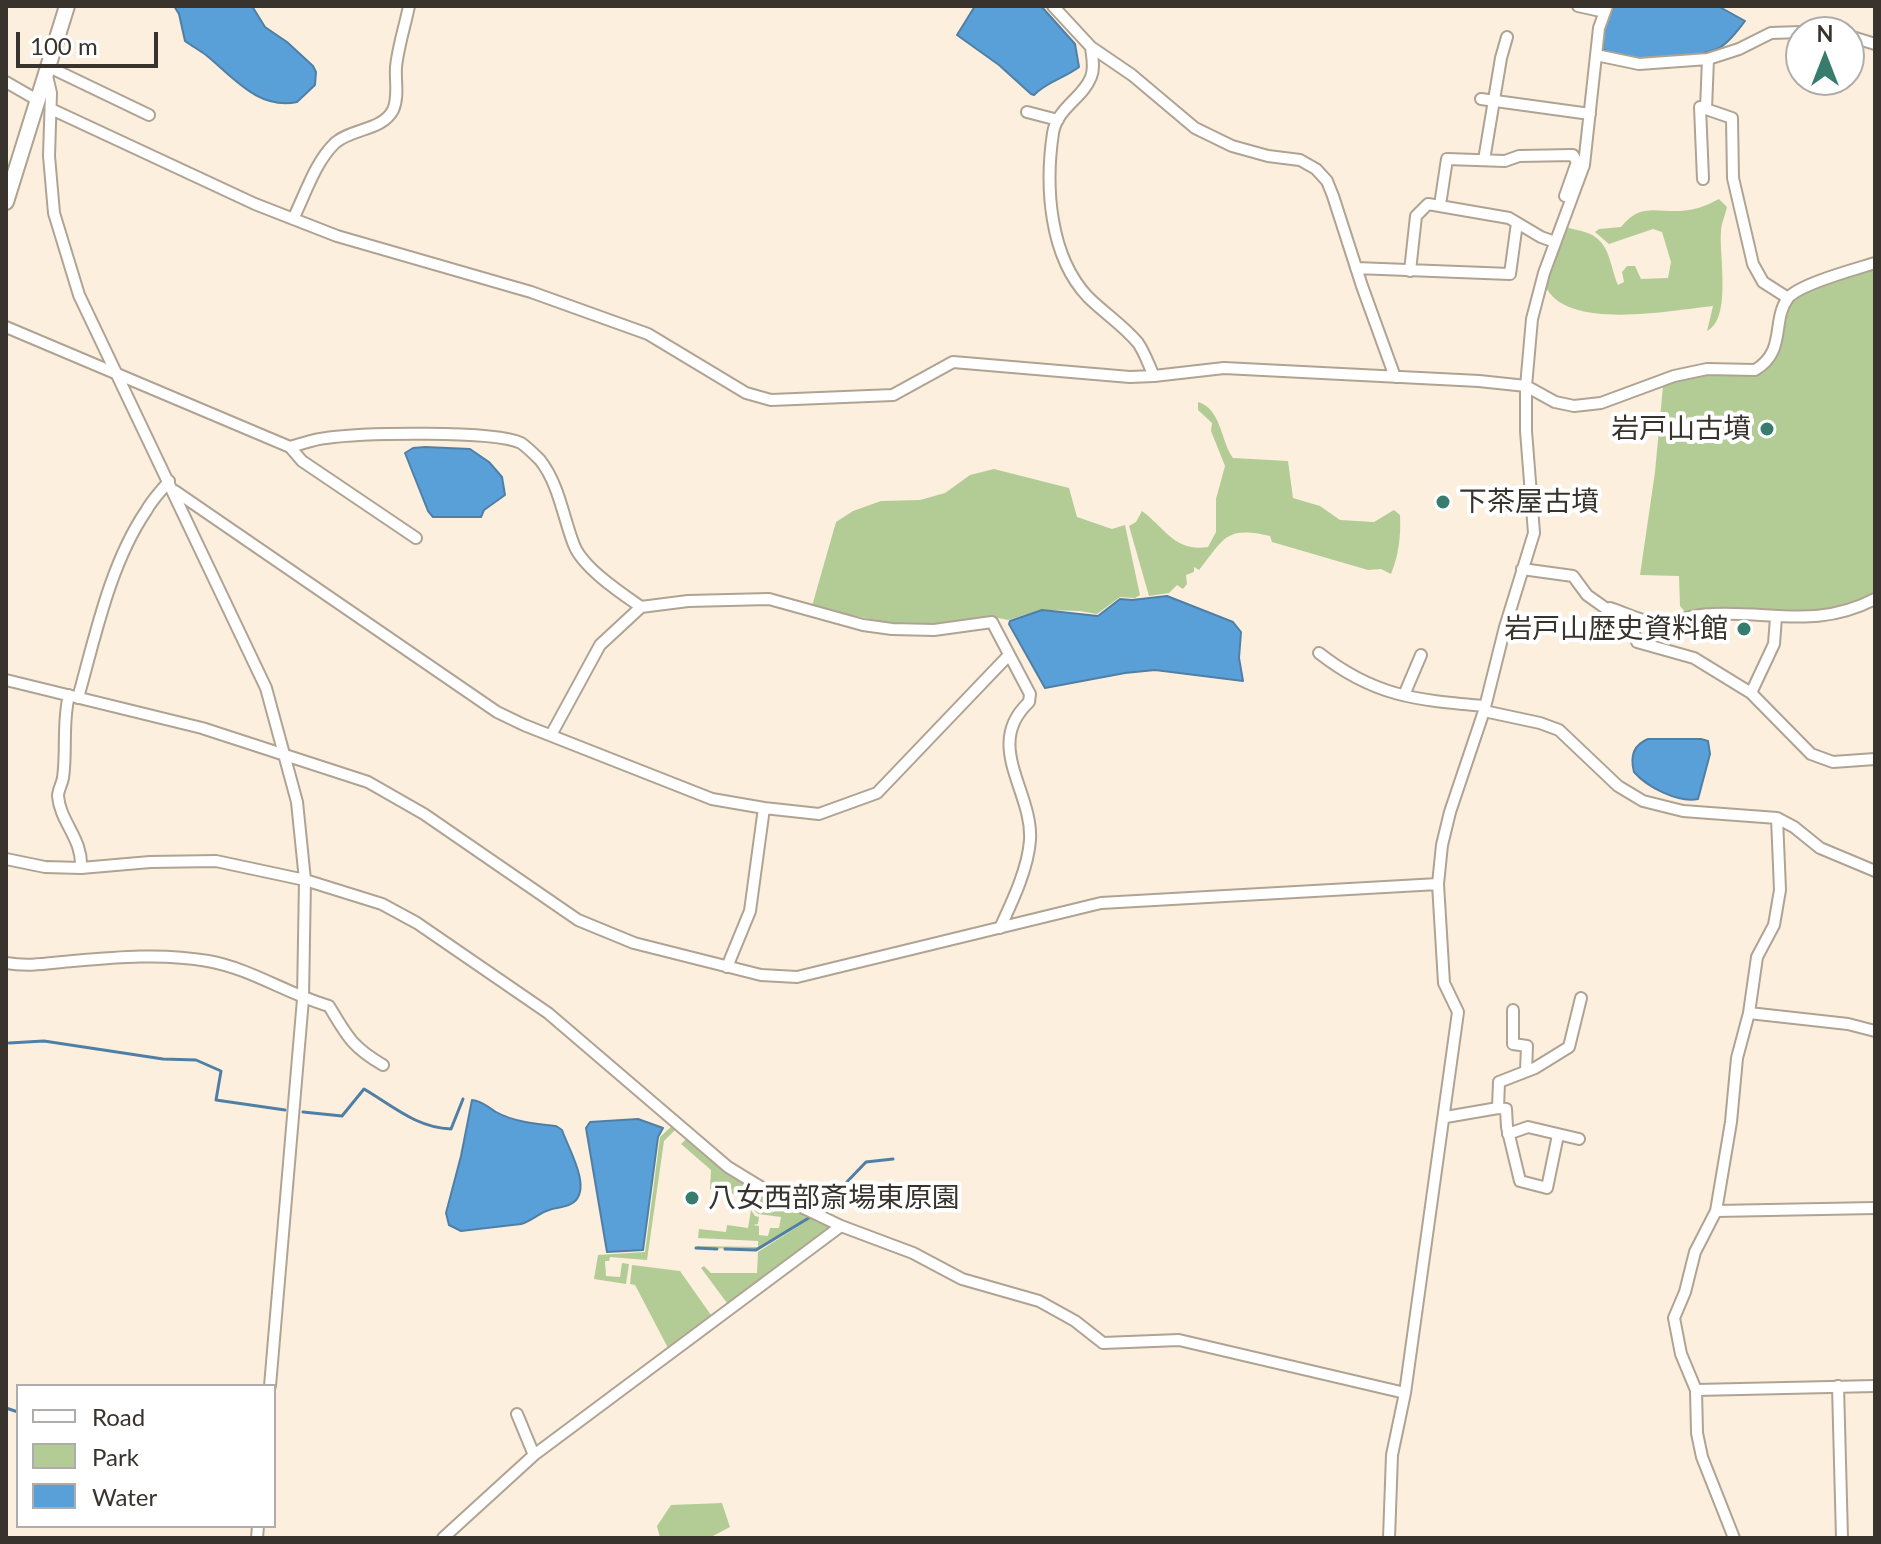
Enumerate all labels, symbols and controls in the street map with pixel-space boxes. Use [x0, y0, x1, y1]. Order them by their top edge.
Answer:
scale bar [20, 16, 162, 66]
north arrow [1785, 16, 1865, 96]
text: N [1817, 20, 1833, 47]
text: 100 m [30, 31, 98, 60]
place label: 岩戸山古墳 [1611, 412, 1751, 446]
marker: 岩戸山古墳 [1758, 420, 1776, 438]
place label: 下茶屋古墳 [1459, 485, 1599, 519]
marker: 下茶屋古墳 [1434, 493, 1452, 511]
place label: 岩戸山歴史資料館 [1504, 612, 1728, 646]
marker: 岩戸山歴史資料館 [1735, 620, 1753, 638]
place label: 八女西部斎場東原園 [708, 1181, 960, 1215]
marker: 八女西部斎場東原園 [683, 1189, 701, 1207]
legend [16, 1384, 276, 1528]
text: Road [92, 1402, 145, 1431]
text: Park [92, 1442, 139, 1471]
text: Water [92, 1482, 157, 1511]

